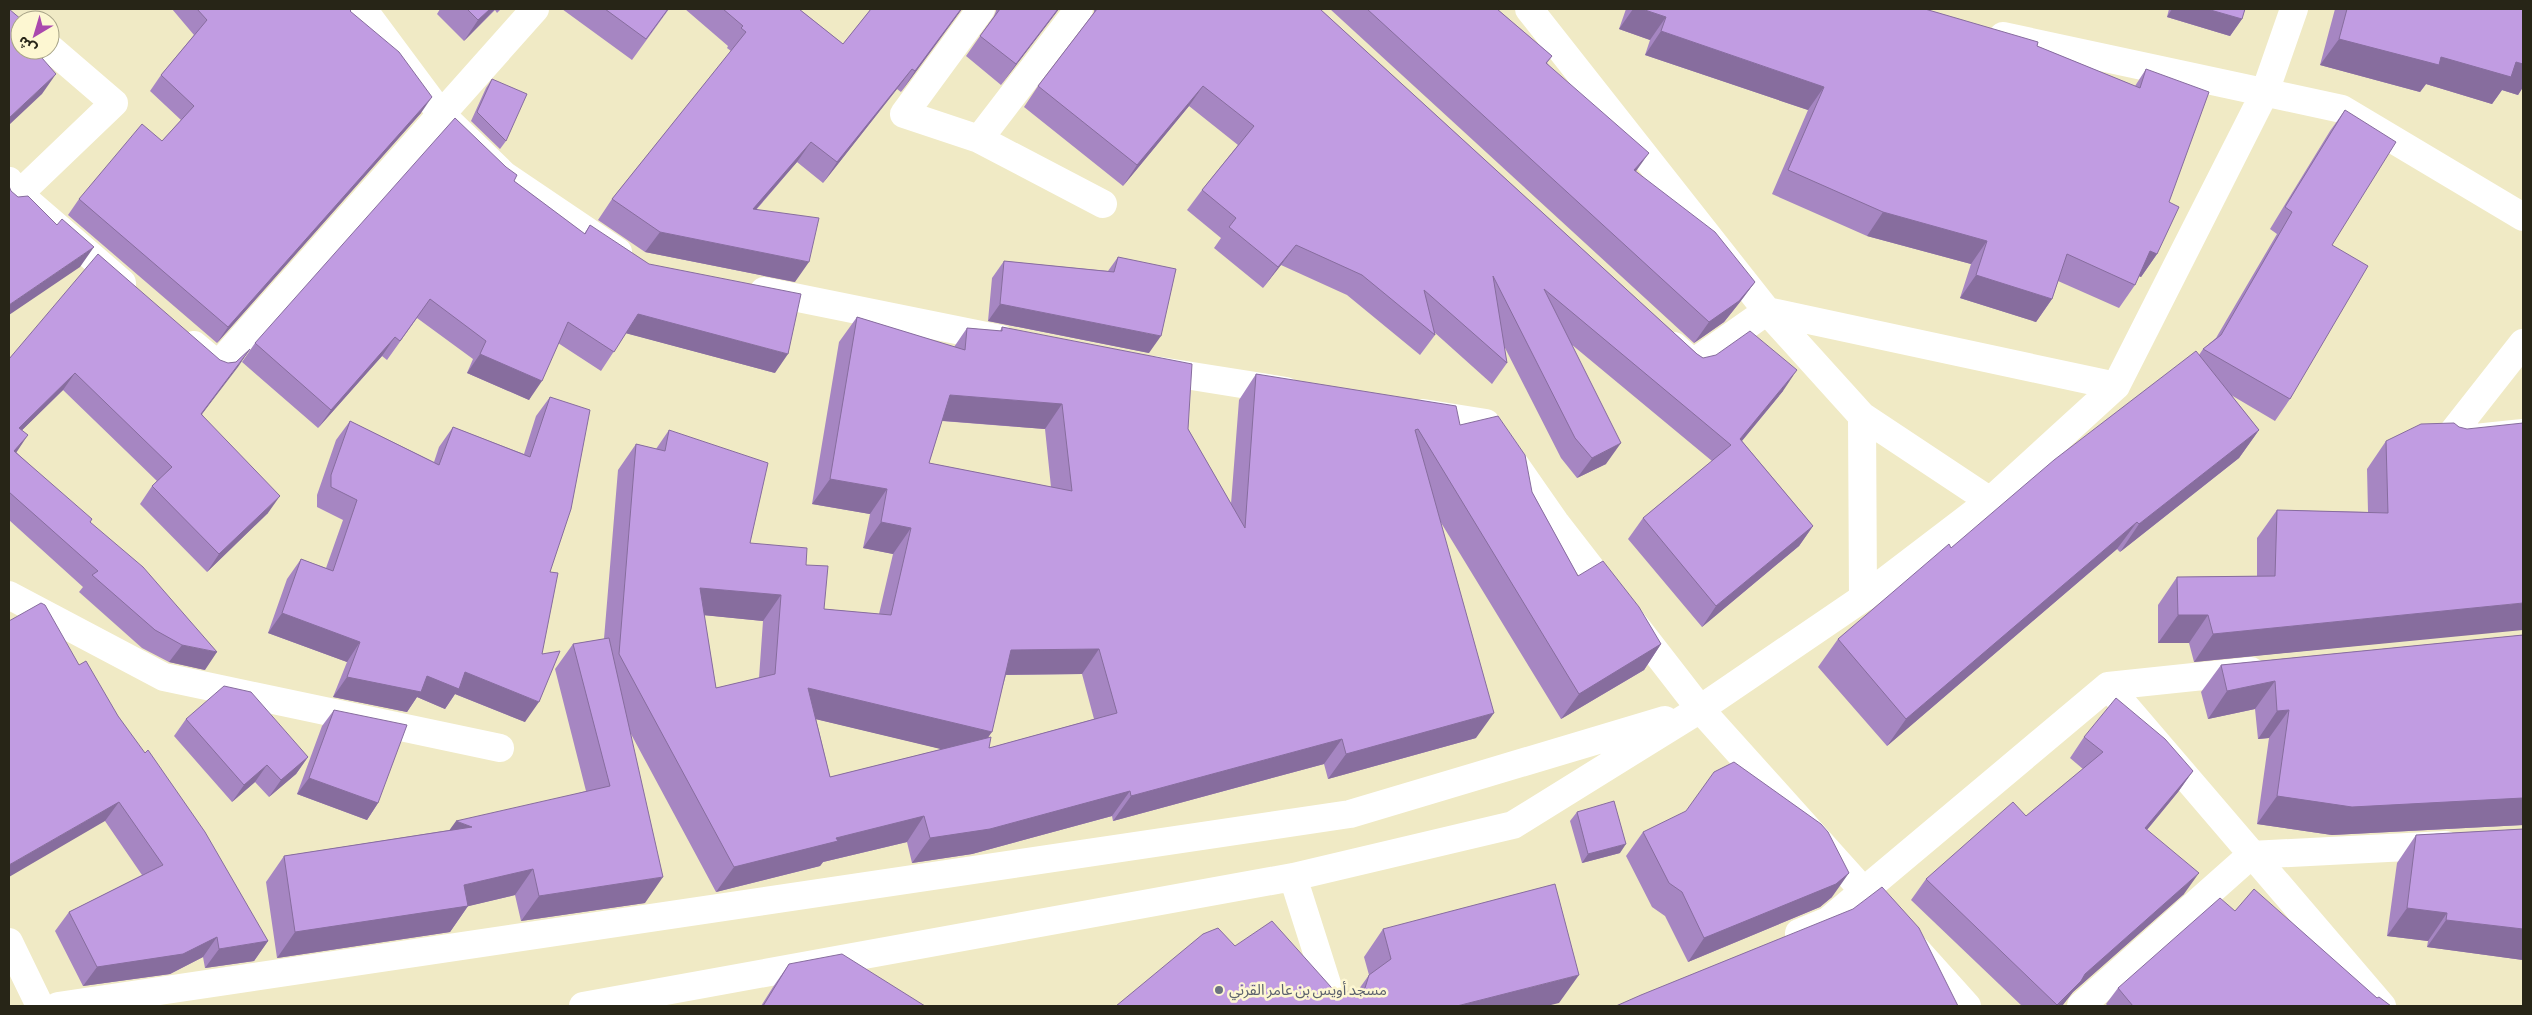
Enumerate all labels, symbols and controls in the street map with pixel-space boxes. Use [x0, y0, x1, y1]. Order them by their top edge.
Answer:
north arrow [10, 10, 60, 60]
text: ش [16, 33, 39, 56]
place label: مسجد أويس بن عامر القرني [1229, 981, 1387, 1001]
marker: مسجد أويس بن عامر القرني [1213, 984, 1225, 996]

